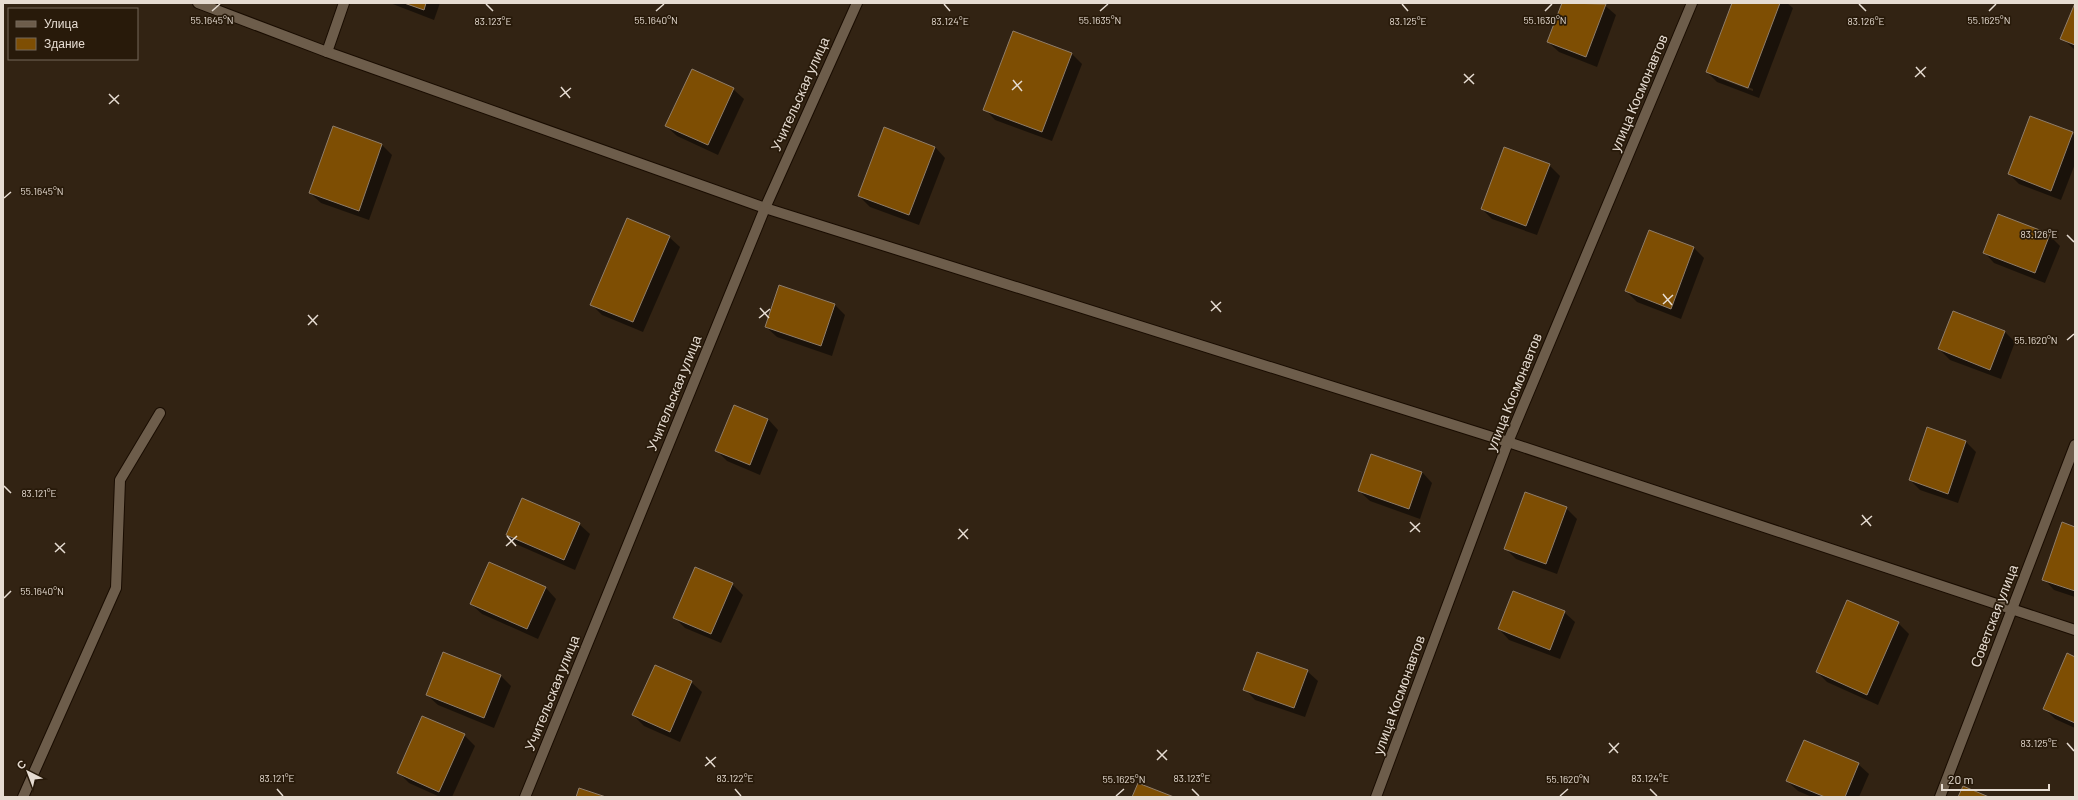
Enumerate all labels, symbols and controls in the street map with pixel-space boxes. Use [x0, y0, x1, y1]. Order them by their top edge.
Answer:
legend [8, 8, 138, 60]
text: 55.1645°N [191, 14, 233, 26]
text: 55.1640°N [634, 14, 678, 26]
text: 55.1635°N [1079, 14, 1121, 26]
text: 55.1630°N [1523, 14, 1567, 26]
text: 55.1625°N [1968, 14, 2010, 26]
text: 83.123°E [475, 15, 511, 27]
text: 83.124°E [931, 15, 969, 27]
text: 83.125°E [1390, 15, 1427, 27]
text: 83.126°E [1847, 15, 1885, 27]
text: Улица [44, 16, 78, 31]
street label: улица Космонавтов [1606, 32, 1671, 154]
street label: Учительская улица [767, 34, 832, 154]
text: Здание [44, 36, 85, 51]
text: 55.1645°N [21, 185, 63, 197]
text: 83.126°E [2020, 228, 2058, 240]
street label: улица Космонавтов [1482, 330, 1545, 453]
street label: Учительская улица [643, 332, 705, 453]
text: 55.1620°N [2014, 334, 2058, 346]
text: 83.121°E [21, 487, 57, 499]
street label: Советская улица [1966, 562, 2021, 670]
text: 55.1640°N [20, 585, 64, 597]
street label: Учительская улица [521, 632, 583, 753]
street label: улица Космонавтов [1369, 633, 1428, 757]
text: 83.125°E [2021, 737, 2058, 749]
north arrow [8, 752, 48, 792]
text: С [14, 757, 28, 772]
scale bar [1942, 766, 2049, 792]
text: 83.121°E [259, 772, 295, 784]
text: 83.122°E [716, 772, 754, 784]
text: 83.123°E [1174, 772, 1210, 784]
text: 83.124°E [1631, 772, 1669, 784]
text: 20 m [1948, 772, 1974, 786]
text: 55.1625°N [1103, 773, 1145, 785]
text: 55.1620°N [1546, 773, 1590, 785]

